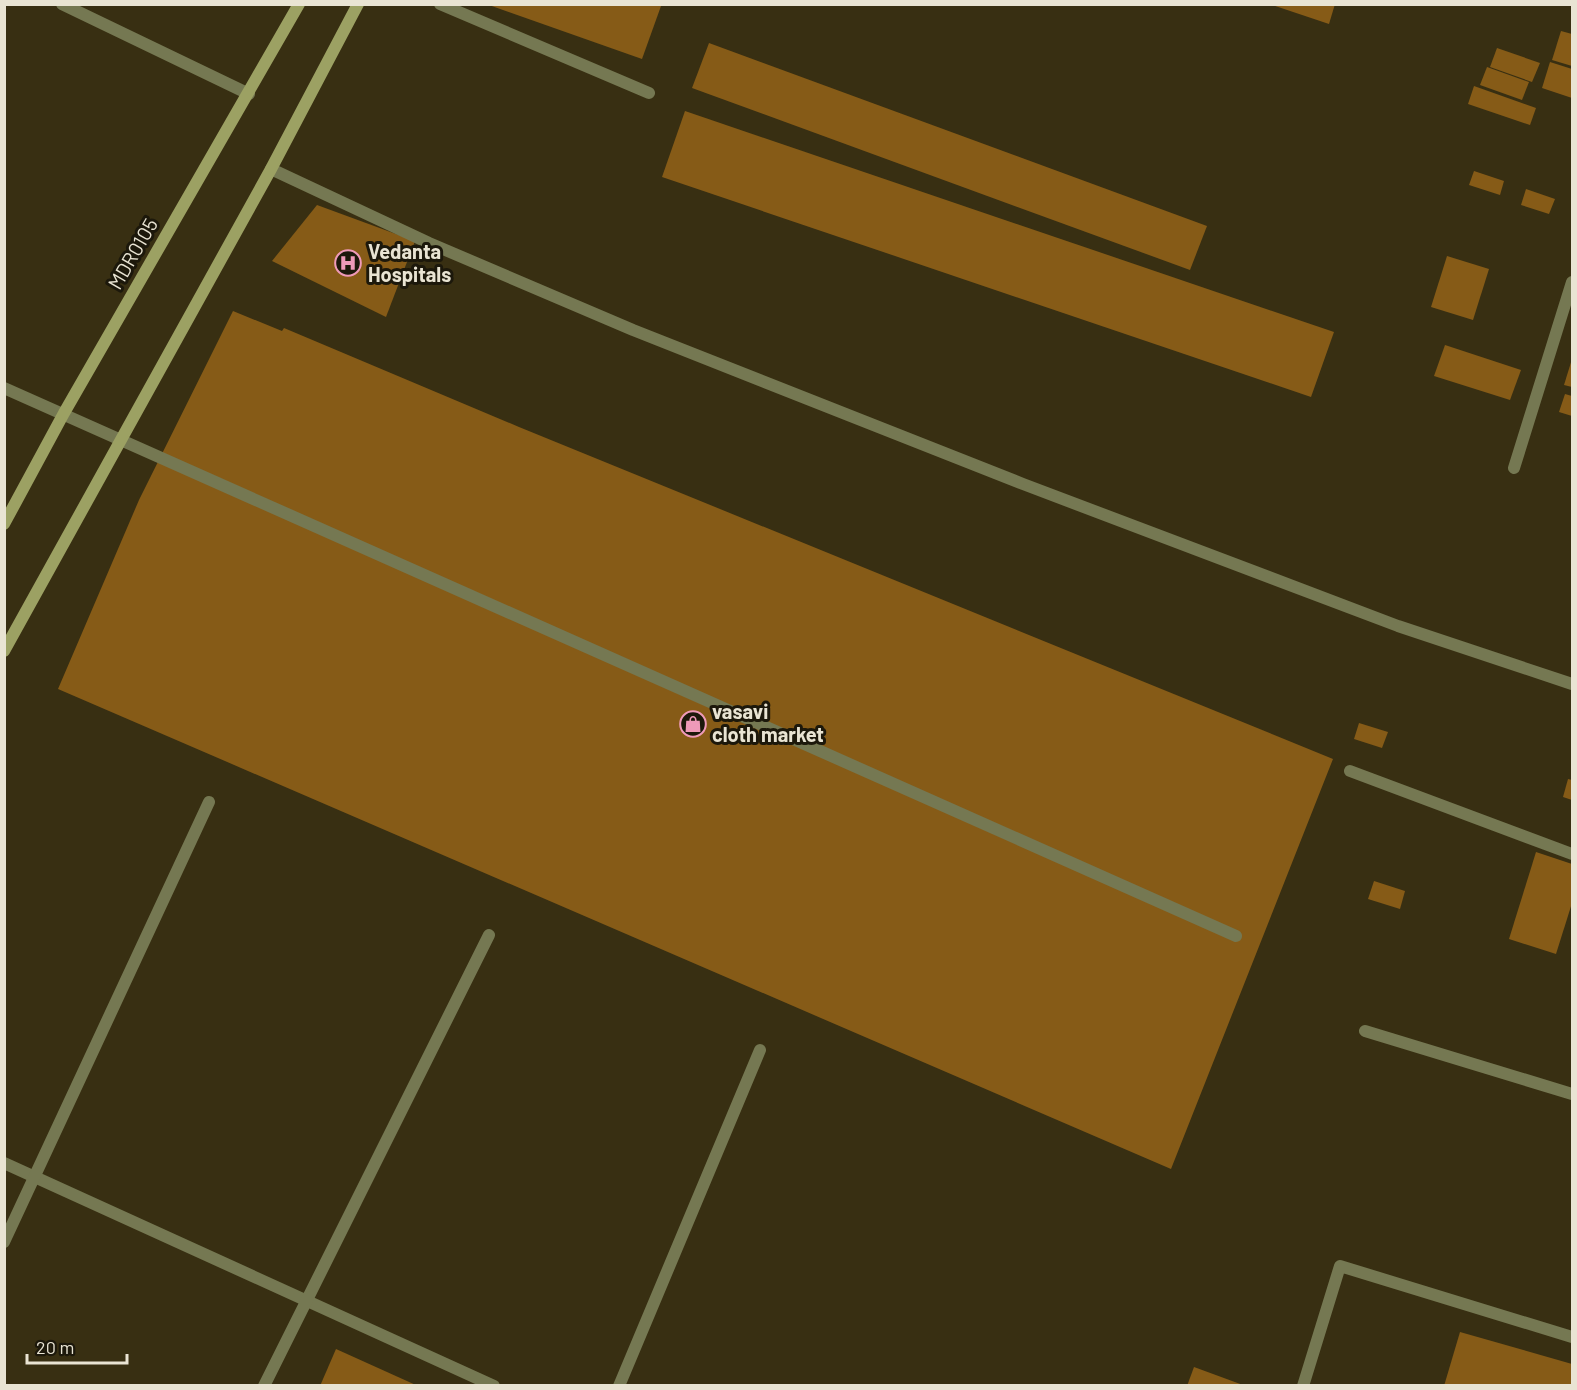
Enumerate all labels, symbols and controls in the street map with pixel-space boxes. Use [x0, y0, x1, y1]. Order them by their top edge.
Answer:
street label: MDR0105 [102, 214, 162, 293]
place label: Vedanta Hospitals [368, 239, 451, 286]
hospital icon: Vedanta Hospitals [333, 248, 363, 278]
place label: vasavi cloth market [712, 699, 824, 746]
shop icon: vasavi cloth market [678, 709, 708, 739]
scale bar [27, 1327, 128, 1365]
text: 20 m [36, 1336, 74, 1358]

